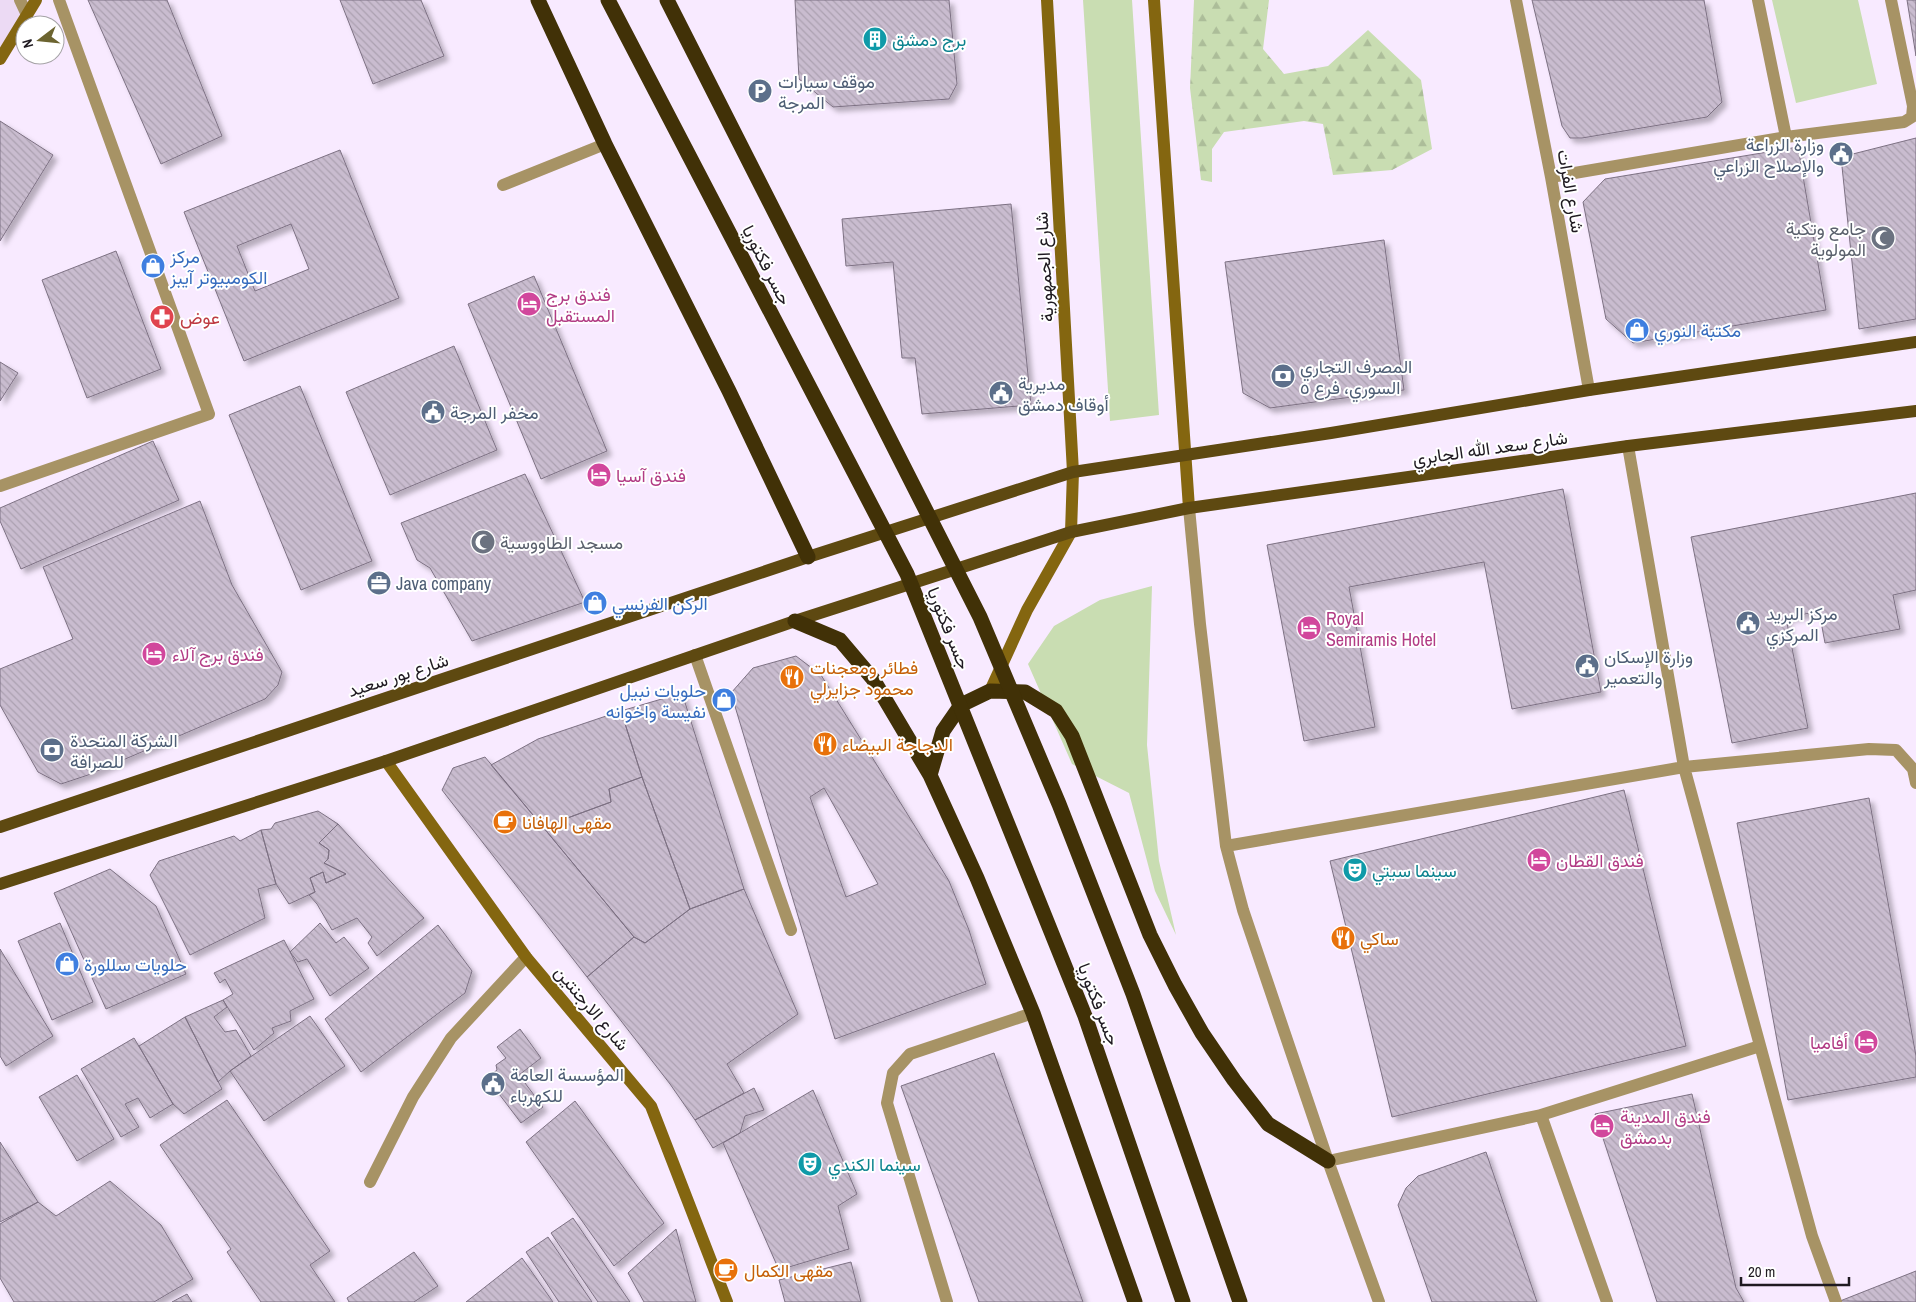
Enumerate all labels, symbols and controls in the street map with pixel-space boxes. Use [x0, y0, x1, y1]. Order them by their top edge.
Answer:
north arrow [15, 15, 65, 65]
building icon: برج دمشق [862, 26, 888, 52]
place label: برج دمشق [892, 27, 966, 52]
text: N [18, 37, 37, 50]
place label: موقف سيارات المرجة [778, 69, 875, 115]
parking icon: موقف سيارات المرجة [747, 78, 773, 104]
place label: وزارة الزراعة والإصلاح الزراعي [1713, 132, 1824, 181]
public building icon: وزارة الزراعة والإصلاح الزراعي [1828, 141, 1854, 167]
street label: شارع الفرات [1551, 147, 1591, 235]
street label: شارع الجمهورية [1029, 211, 1059, 323]
place label: جامع وتكية المولوية [1786, 216, 1866, 262]
street label: جسر فكتوريا [736, 221, 798, 309]
mosque icon: جامع وتكية المولوية [1870, 225, 1896, 251]
place label: مركز الكومبيوتر آيبز [169, 244, 267, 290]
shop icon: مركز الكومبيوتر آيبز [140, 253, 166, 279]
place label: فندق برج المستقبل [546, 282, 615, 328]
hotel icon: فندق برج المستقبل [516, 291, 542, 317]
pharmacy icon: عوض [149, 304, 175, 330]
place label: عوض [180, 305, 220, 330]
shop icon: مكتبة النوري [1624, 317, 1650, 343]
place label: مكتبة النوري [1654, 318, 1741, 346]
place label: المصرف التجاري السوري، فرع ٥ [1300, 354, 1412, 403]
bank icon: المصرف التجاري السوري، فرع ٥ [1270, 363, 1296, 389]
place label: مديرية أوقاف دمشق [1018, 371, 1109, 417]
public building icon: مديرية أوقاف دمشق [988, 380, 1014, 406]
public building icon: مخفر المرجة [420, 399, 446, 425]
place label: مخفر المرجة [450, 400, 539, 425]
street label: شارع سعد الله الجابري [1411, 425, 1570, 474]
hotel icon: فندق آسيا [586, 462, 612, 488]
place label: فندق آسيا [616, 463, 686, 488]
mosque icon: مسجد الطاووسية [470, 529, 496, 555]
place label: مسجد الطاووسية [500, 530, 623, 555]
office icon: Java company [366, 570, 392, 596]
place label: Java company [396, 571, 492, 596]
street label: جسر فكتوريا [921, 583, 977, 673]
shop icon: الركن الفرنسي [582, 590, 608, 616]
place label: الركن الفرنسي [612, 591, 708, 619]
place label: مركز البريد المركزي [1766, 601, 1838, 650]
place label: Royal Semiramis Hotel [1326, 606, 1436, 652]
public building icon: مركز البريد المركزي [1735, 610, 1761, 636]
hotel icon: Royal Semiramis Hotel [1296, 615, 1322, 641]
hotel icon: فندق برج آلاء [141, 641, 167, 667]
place label: فندق برج آلاء [172, 642, 264, 667]
place label: وزارة الإسكان والتعمير [1603, 644, 1693, 690]
street label: شارع بور سعيد [344, 647, 452, 703]
public building icon: وزارة الإسكان والتعمير [1574, 653, 1600, 679]
place label: فطائر ومعجنات محمود جزايرلي [810, 655, 918, 704]
restaurant icon: فطائر ومعجنات محمود جزايرلي [779, 664, 805, 690]
place label: حلويات نبيل نفيسة واخوانه [606, 678, 706, 724]
shop icon: حلويات نبيل نفيسة واخوانه [711, 687, 737, 713]
place label: الشركة المتحدة للصرافة [70, 728, 178, 774]
restaurant icon: الدجاجة البيضاء [812, 731, 838, 757]
place label: الدجاجة البيضاء [842, 732, 953, 757]
bank icon: الشركة المتحدة للصرافة [39, 737, 65, 763]
cafe icon: مقهى الهافانا [492, 809, 518, 835]
place label: مقهى الهافانا [522, 810, 612, 835]
hotel icon: فندق القطان [1526, 847, 1552, 873]
place label: فندق القطان [1556, 848, 1644, 873]
theatre icon: سينما سيتي [1342, 857, 1368, 883]
place label: سينما سيتي [1372, 858, 1457, 886]
restaurant icon: ساكي [1330, 925, 1356, 951]
place label: ساكي [1360, 926, 1399, 954]
shop icon: حلويات سللورة [54, 951, 80, 977]
place label: حلويات سللورة [84, 952, 187, 977]
street label: جسر فكتوريا [1072, 959, 1126, 1049]
street label: شارع الارجنتين [549, 960, 635, 1056]
hotel icon: أفاميا [1853, 1029, 1879, 1055]
place label: أفاميا [1810, 1030, 1848, 1055]
place label: المؤسسة العامة للكهرباء [510, 1062, 624, 1108]
public building icon: المؤسسة العامة للكهرباء [480, 1071, 506, 1097]
place label: فندق المدينة بدمشق [1620, 1104, 1711, 1150]
hotel icon: فندق المدينة بدمشق [1589, 1113, 1615, 1139]
theatre icon: سينما الكندي [797, 1151, 823, 1177]
place label: سينما الكندي [828, 1152, 921, 1180]
scale bar [1741, 1254, 1848, 1286]
cafe icon: مقهى الكمال [713, 1257, 739, 1283]
place label: مقهى الكمال [744, 1258, 833, 1283]
text: 20 m [1748, 1261, 1775, 1282]

